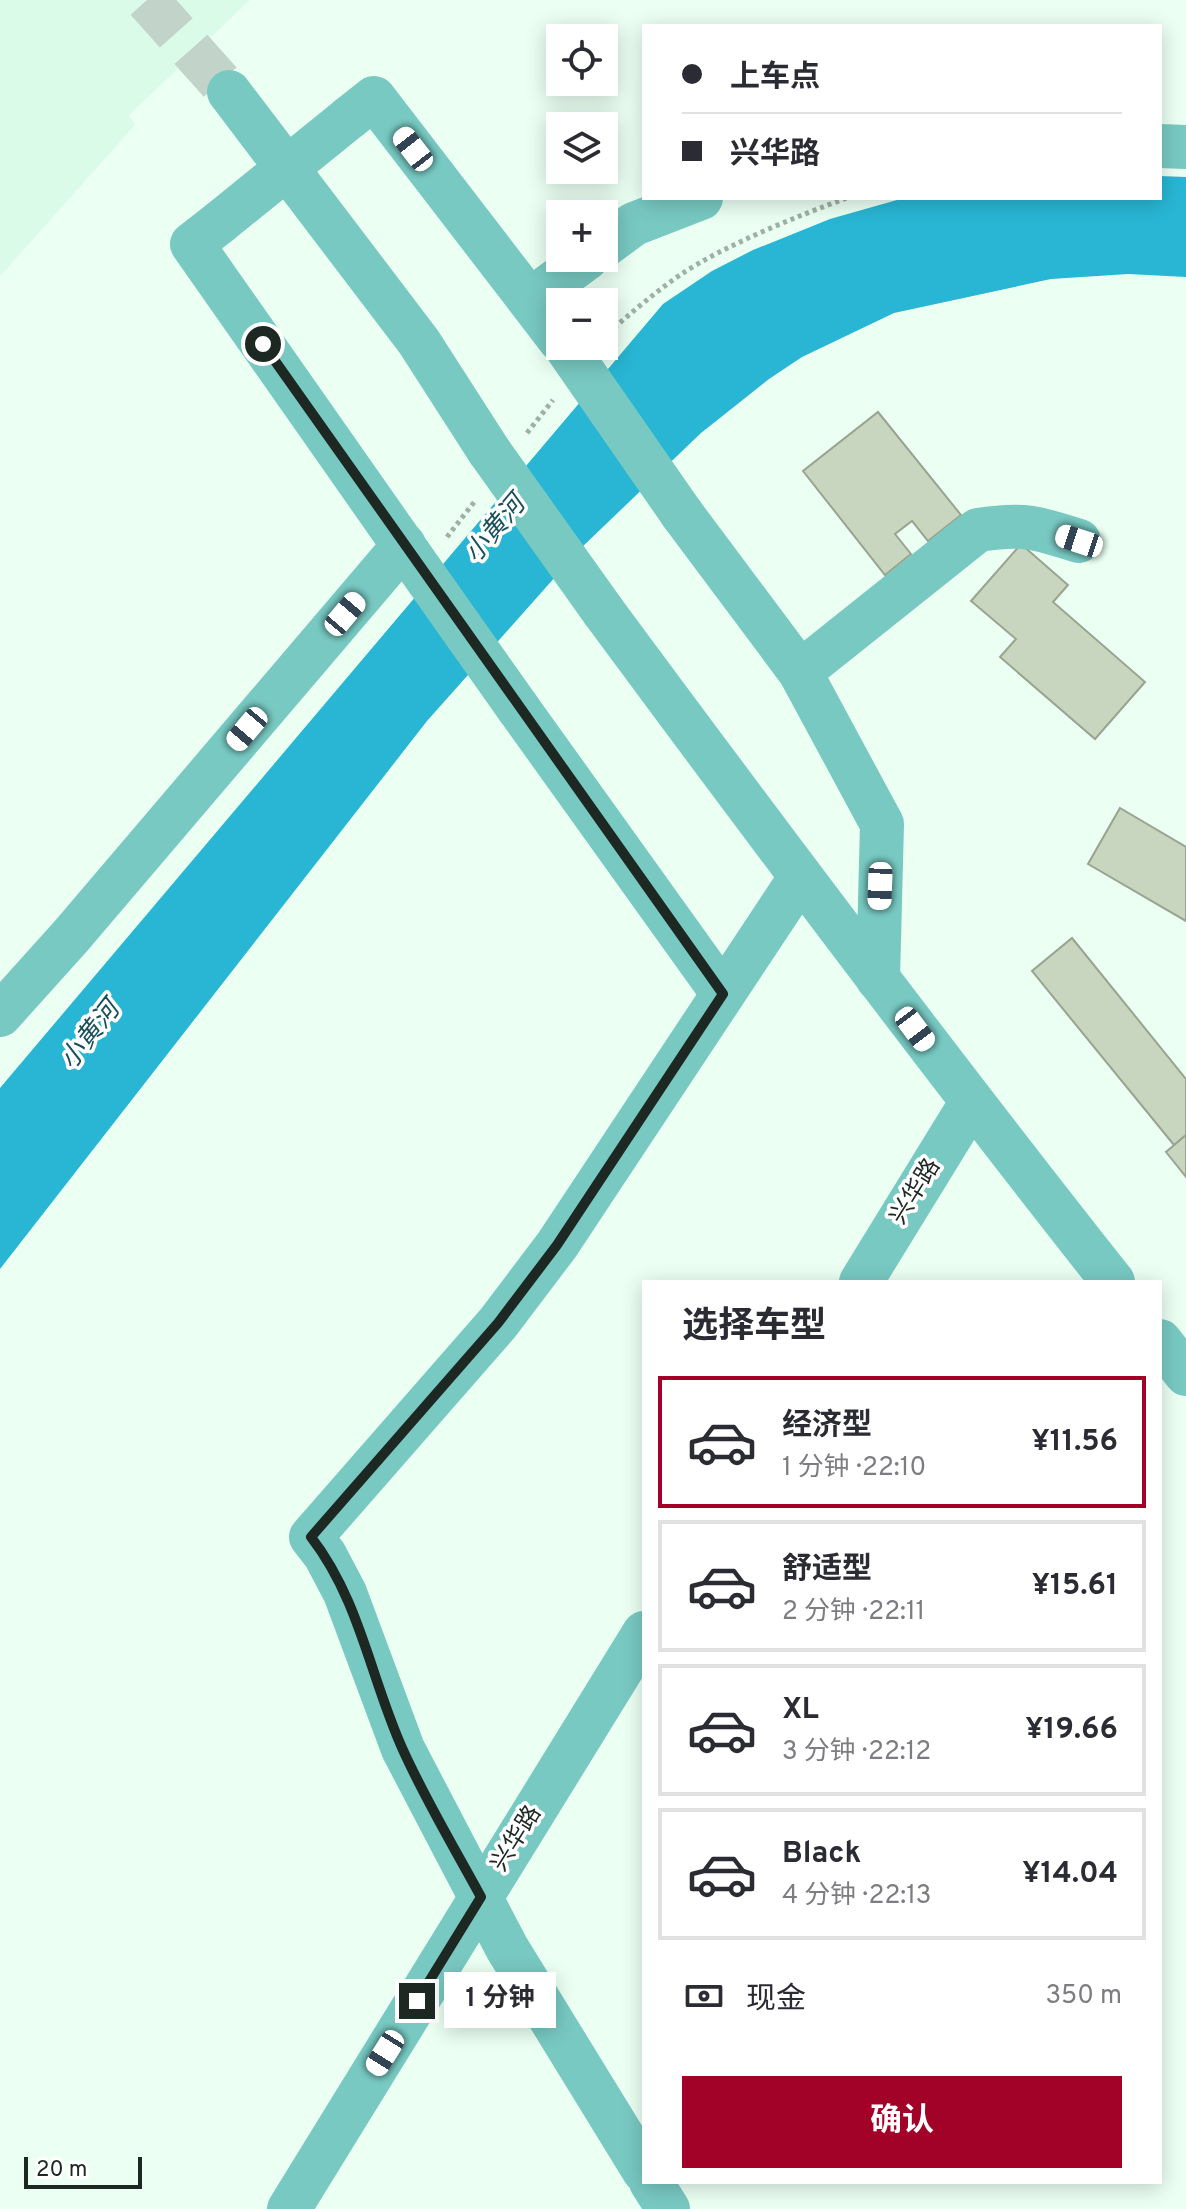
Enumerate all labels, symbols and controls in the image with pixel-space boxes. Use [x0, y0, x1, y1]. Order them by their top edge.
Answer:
map controls [546, 24, 618, 360]
button: locate [546, 24, 618, 96]
text: 上车点 [730, 60, 820, 97]
button: layers [546, 112, 618, 184]
car [389, 123, 437, 175]
text: 兴华路 [730, 137, 820, 174]
button: + [546, 200, 618, 272]
button: − [546, 288, 618, 360]
route start [245, 326, 281, 362]
water label: 小黄河 [458, 486, 537, 570]
car [1052, 522, 1106, 560]
car [320, 588, 370, 640]
car [222, 703, 272, 755]
car [867, 862, 893, 910]
water label: 小黄河 [54, 991, 131, 1077]
car [891, 1003, 939, 1055]
street label: 兴华路 [884, 1154, 948, 1230]
text: 选择车型 [682, 1305, 826, 1351]
icon: car [686, 1406, 758, 1478]
text: 经济型 [782, 1408, 872, 1445]
text: ¥11.56 [1032, 1424, 1118, 1461]
text: 1 分钟 · 22:10 [782, 1452, 926, 1485]
icon: car [686, 1550, 758, 1622]
text: 舒适型 [782, 1552, 872, 1589]
text: ¥15.61 [1032, 1568, 1118, 1605]
text: 2 分钟 · 22:11 [782, 1596, 925, 1629]
text: XL [782, 1692, 819, 1729]
icon: car [686, 1694, 758, 1766]
text: ¥19.66 [1025, 1712, 1118, 1749]
text: 3 分钟 · 22:12 [782, 1736, 931, 1769]
street label: 兴华路 [485, 1801, 549, 1877]
text: Black [782, 1836, 861, 1873]
icon: car [686, 1838, 758, 1910]
text: ¥14.04 [1022, 1856, 1118, 1893]
text: 4 分钟 · 22:13 [782, 1880, 932, 1913]
callout: 1 分钟 [445, 1973, 557, 2029]
icon: cash [682, 1974, 726, 2018]
text: 350 m [1045, 1980, 1122, 2013]
text: 现金 [746, 1982, 806, 2019]
route end [399, 1983, 435, 2019]
text: 1 分钟 [466, 1983, 534, 2016]
car [362, 2026, 408, 2080]
button: 确认 [682, 2076, 1122, 2168]
scale bar [24, 2153, 142, 2189]
text: 20 m [36, 2157, 87, 2184]

